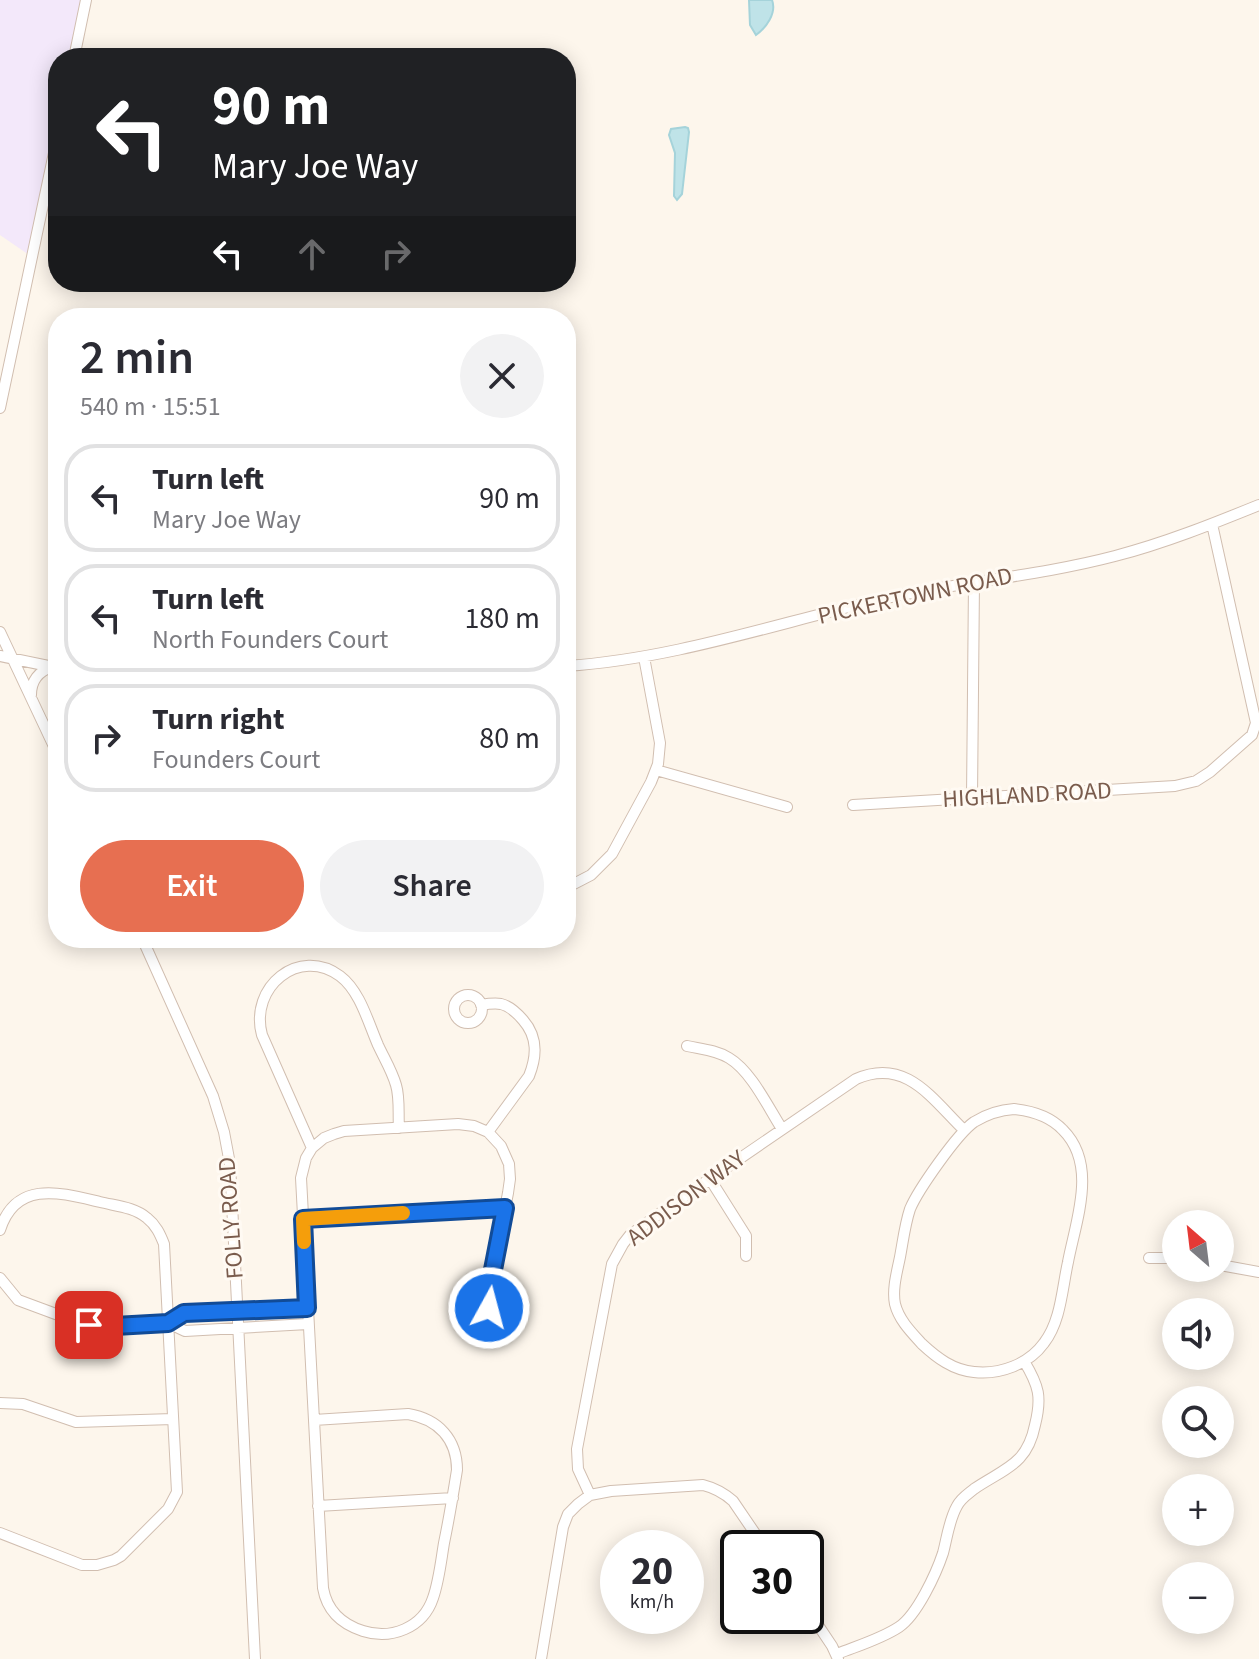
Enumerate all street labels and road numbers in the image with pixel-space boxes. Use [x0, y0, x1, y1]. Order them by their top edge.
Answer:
street label: PICKERTOWN ROAD [815, 558, 1015, 634]
street label: HIGHLAND ROAD [941, 773, 1113, 817]
street label: ADDISON WAY [619, 1141, 753, 1254]
street label: FOLLY ROAD [209, 1156, 253, 1280]

